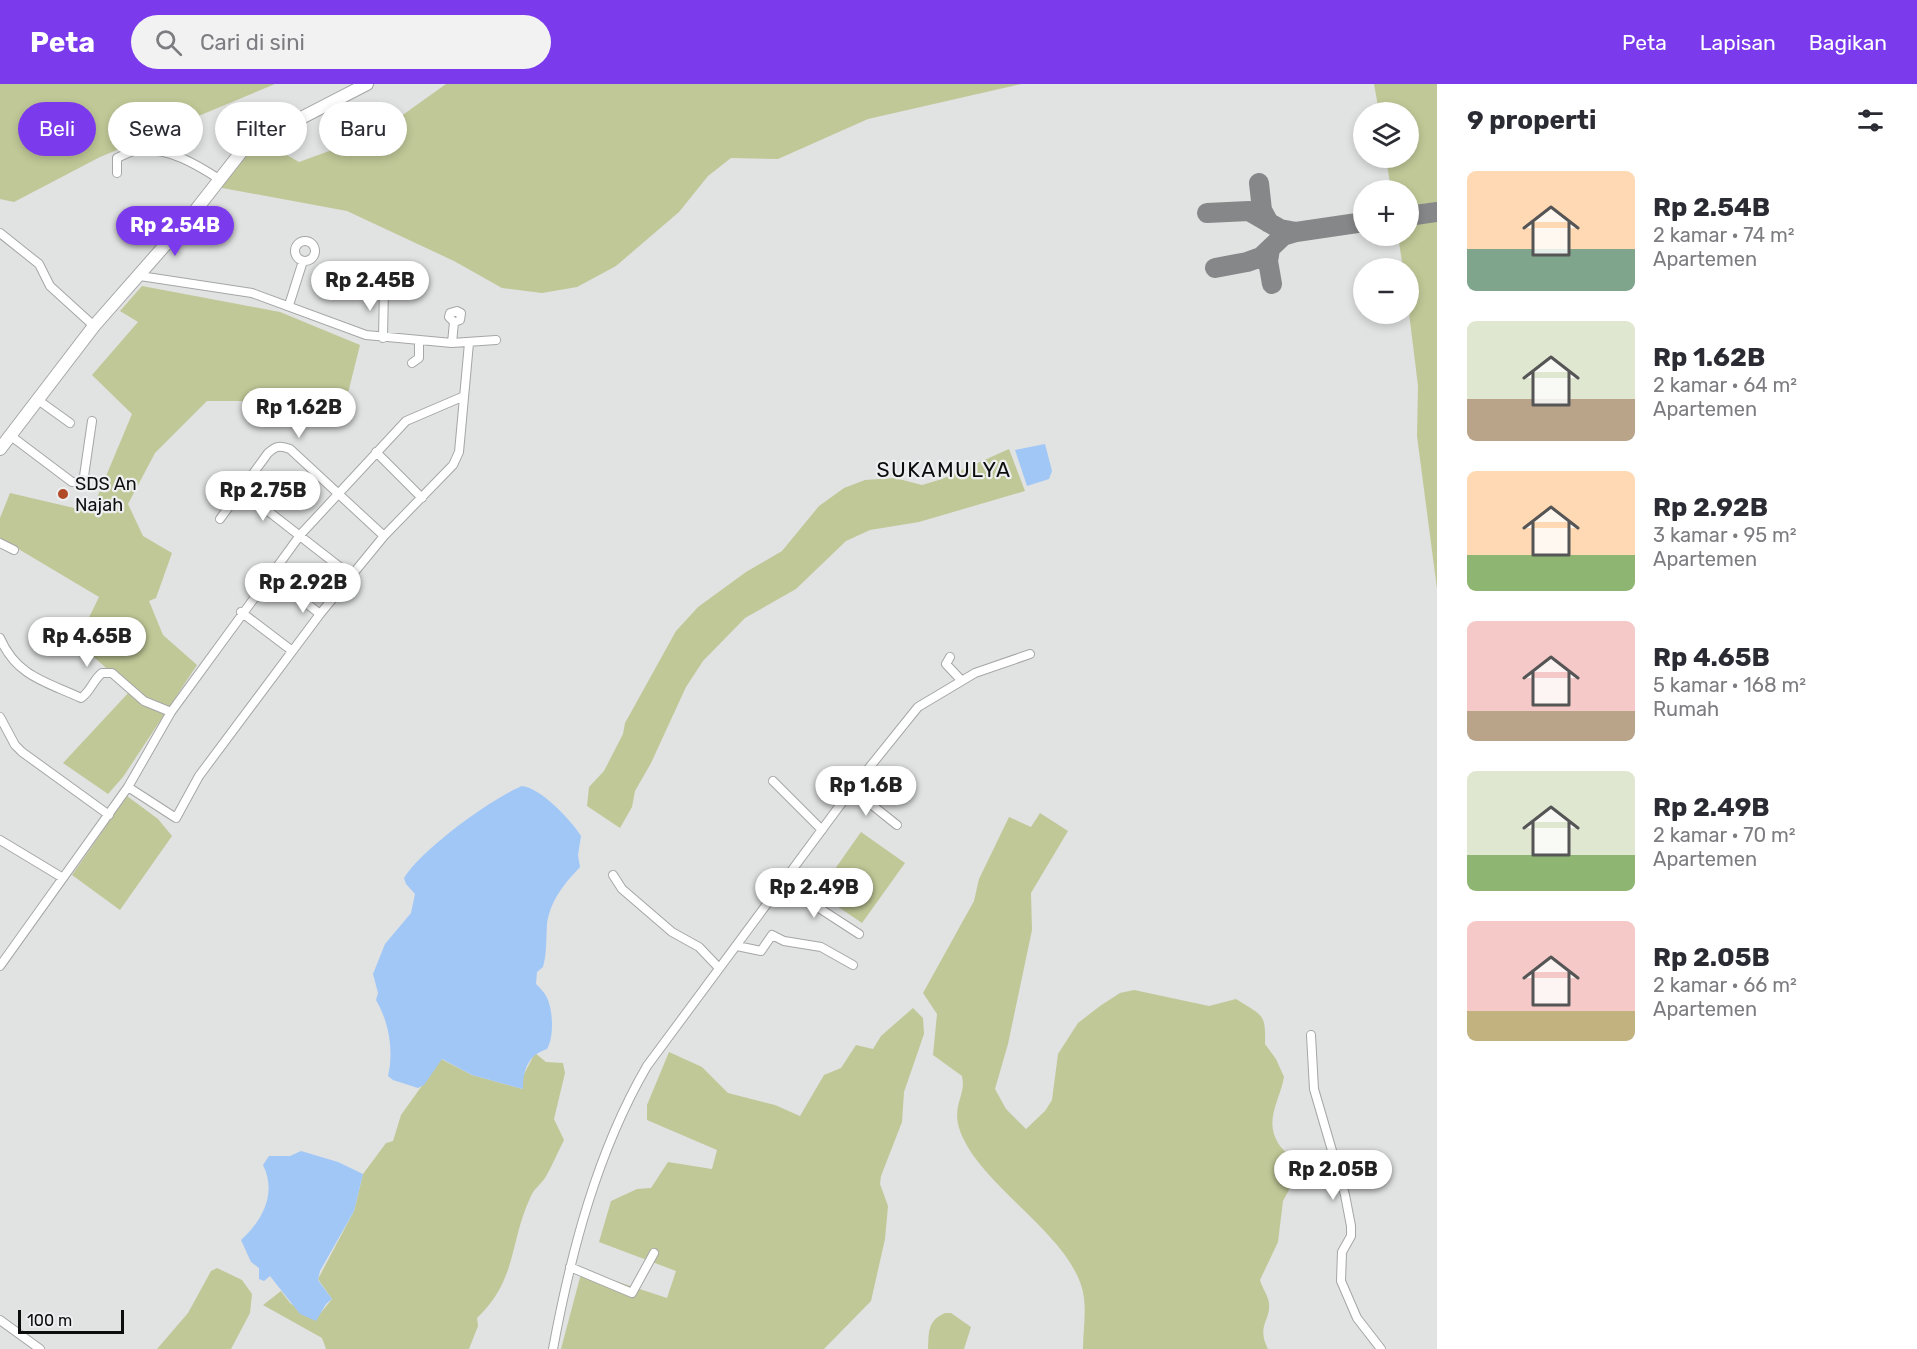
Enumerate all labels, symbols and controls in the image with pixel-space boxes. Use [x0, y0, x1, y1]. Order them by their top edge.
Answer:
search box [131, 15, 551, 69]
text: Peta [30, 26, 95, 59]
icon: search [152, 26, 185, 59]
text: Cari di sini [200, 29, 305, 56]
text: Peta [1622, 30, 1667, 55]
text: Lapisan [1700, 30, 1776, 55]
text: Bagikan [1809, 30, 1887, 55]
chip: Beli [18, 102, 96, 156]
chip: Sewa [108, 102, 203, 156]
chip: Filter [215, 102, 307, 156]
chip: Baru [319, 102, 407, 156]
map controls [1353, 102, 1419, 324]
button: layers [1353, 102, 1419, 168]
icon: filters [1854, 104, 1887, 137]
text: 9 properti [1467, 105, 1596, 136]
button: + [1353, 180, 1419, 246]
text: Rp 2.54B [1653, 192, 1770, 223]
icon: home [1515, 195, 1587, 267]
pin: Rp 2.54B [113, 206, 237, 257]
text: Rp 2.54B [130, 213, 220, 237]
text: 2 kamar · 74 m² [1653, 223, 1795, 247]
text: Apartemen [1653, 247, 1757, 271]
button: − [1353, 258, 1419, 324]
pin: Rp 2.45B [308, 261, 432, 312]
text: Rp 2.45B [325, 268, 415, 292]
text: Rp 1.62B [1653, 342, 1765, 373]
icon: home [1515, 345, 1587, 417]
text: 2 kamar · 64 m² [1653, 373, 1797, 397]
pin: Rp 1.62B [237, 388, 361, 439]
text: Rp 1.62B [256, 395, 342, 419]
text: Apartemen [1653, 397, 1757, 421]
district label: SUKAMULYA [876, 457, 1012, 482]
pin: Rp 2.75B [201, 471, 325, 522]
place label: SDS An Najah [75, 473, 137, 516]
text: Rp 2.75B [219, 478, 307, 502]
marker: SDS An Najah [56, 487, 70, 501]
text: Rp 2.92B [1653, 492, 1768, 523]
icon: home [1515, 495, 1587, 567]
text: 3 kamar · 95 m² [1653, 523, 1797, 547]
text: Apartemen [1653, 547, 1757, 571]
pin: Rp 2.92B [241, 563, 365, 614]
text: Rp 2.92B [259, 570, 347, 594]
pin: Rp 4.65B [25, 617, 149, 668]
text: Rp 4.65B [42, 624, 132, 648]
text: Rp 4.65B [1653, 642, 1770, 673]
icon: home [1515, 645, 1587, 717]
text: 5 kamar · 168 m² [1653, 673, 1806, 697]
text: Rumah [1653, 697, 1719, 721]
pin: Rp 1.6B [811, 766, 921, 817]
text: Rp 1.6B [829, 773, 903, 797]
text: Rp 2.49B [1653, 792, 1770, 823]
icon: home [1515, 795, 1587, 867]
text: 2 kamar · 70 m² [1653, 823, 1796, 847]
text: Apartemen [1653, 847, 1757, 871]
pin: Rp 2.49B [752, 868, 876, 919]
text: Rp 2.49B [769, 875, 859, 899]
text: Rp 2.05B [1653, 942, 1770, 973]
icon: home [1515, 945, 1587, 1017]
text: 2 kamar · 66 m² [1653, 973, 1797, 997]
text: Apartemen [1653, 997, 1757, 1021]
pin: Rp 2.05B [1271, 1150, 1395, 1201]
text: Rp 2.05B [1288, 1157, 1378, 1181]
scale bar [18, 1307, 124, 1334]
text: 100 m [27, 1311, 72, 1330]

